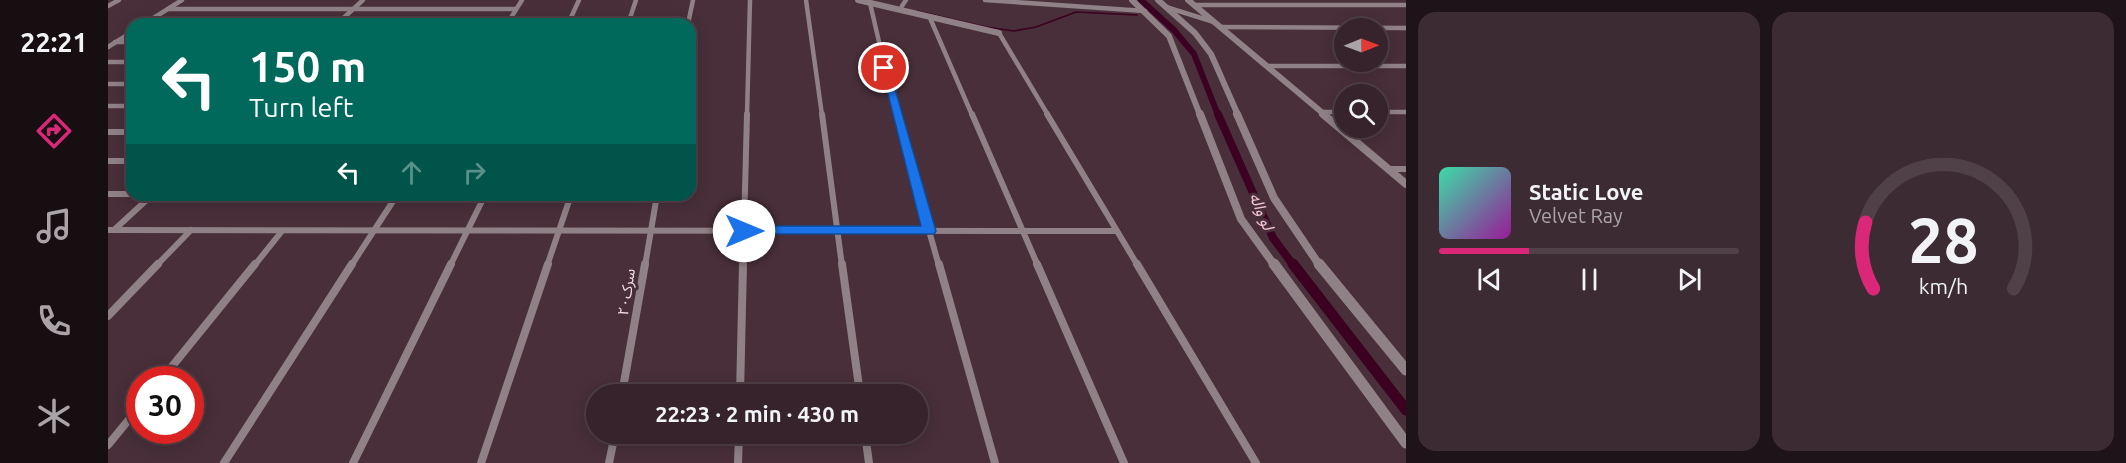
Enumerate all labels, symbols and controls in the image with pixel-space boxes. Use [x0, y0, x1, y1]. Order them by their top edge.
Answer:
north arrow [1334, 18, 1388, 72]
map controls [1334, 18, 1388, 138]
text: 22:21 [20, 27, 88, 57]
icon: left [150, 42, 228, 120]
pin [858, 42, 909, 93]
text: 150 m [249, 43, 366, 90]
icon: arrive [867, 51, 900, 84]
button: search [1334, 84, 1388, 138]
text: Turn left [249, 92, 353, 122]
icon: directions [33, 110, 75, 152]
icon: left [332, 156, 365, 189]
icon: ahead [395, 156, 428, 189]
icon: right [458, 156, 491, 189]
text: Static Love [1529, 179, 1644, 204]
water label: لو واله [1245, 190, 1278, 234]
position arrow [712, 199, 776, 263]
text: Velvet Ray [1529, 204, 1623, 227]
icon: music [33, 205, 75, 247]
text: 28 [1908, 205, 1978, 275]
icon: previous [1473, 263, 1506, 296]
icon: pause [1573, 263, 1606, 296]
icon: next [1673, 263, 1706, 296]
street label: سرک۲۰ [614, 267, 639, 317]
text: km/h [1918, 274, 1968, 298]
icon: phone [33, 300, 75, 342]
speed limit sign: 30 [126, 366, 204, 444]
icon: climate [33, 395, 75, 437]
text: 22:23 · 2 min · 430 m [655, 401, 859, 426]

